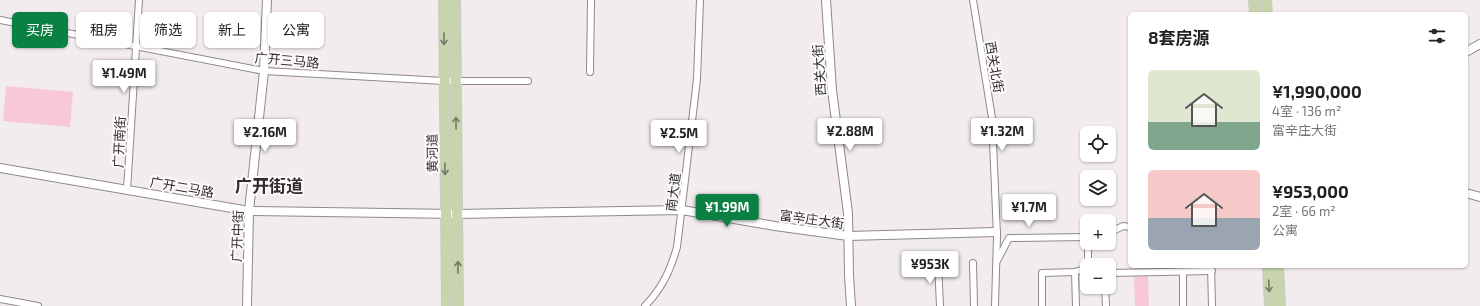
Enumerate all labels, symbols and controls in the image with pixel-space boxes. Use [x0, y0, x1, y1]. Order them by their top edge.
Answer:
chip: 买房 [12, 12, 68, 48]
chip: 租房 [76, 12, 132, 48]
chip: 筛选 [140, 12, 196, 48]
chip: 新上 [204, 12, 260, 48]
chip: 公寓 [268, 12, 324, 48]
icon: filters [1426, 25, 1448, 47]
text: 8套房源 [1148, 27, 1210, 47]
one-way arrow [440, 32, 448, 45]
street label: 西关北街 [983, 40, 1007, 94]
street label: 西关大街 [809, 43, 829, 97]
street label: 广开三马路 [254, 49, 320, 71]
pin: ¥1.49M [91, 60, 157, 94]
text: ¥1.49M [101, 65, 147, 81]
text: ¥1,990,000 [1272, 81, 1362, 101]
icon: home [1180, 86, 1228, 134]
text: 4室 · 136 m² [1272, 103, 1341, 119]
street label: 广开南街 [110, 116, 128, 168]
one-way arrow [452, 117, 460, 130]
pin: ¥2.88M [817, 118, 883, 152]
pin: ¥1.32M [969, 118, 1035, 152]
pin: ¥2.16M [232, 119, 298, 153]
pin: ¥2.5M [651, 120, 707, 154]
text: 富辛庄大街 [1272, 122, 1337, 138]
text: ¥2.88M [826, 123, 874, 139]
text: ¥1.32M [980, 123, 1024, 139]
text: ¥2.16M [243, 124, 287, 140]
text: ¥2.5M [660, 125, 698, 141]
map controls [1080, 126, 1116, 294]
button: locate [1080, 126, 1116, 162]
street label: 黄河道 [424, 133, 440, 173]
one-way arrow [441, 162, 449, 175]
button: layers [1080, 170, 1116, 206]
street label: 南大道 [663, 172, 683, 212]
street label: 广开二马路 [149, 173, 215, 201]
district label: 广开街道 [235, 175, 303, 195]
text: ¥953,000 [1272, 181, 1349, 201]
icon: home [1180, 186, 1228, 234]
pin: ¥1.99M [694, 194, 760, 228]
pin: ¥1.7M [1001, 194, 1057, 228]
text: ¥1.99M [705, 199, 749, 215]
text: ¥1.7M [1011, 199, 1047, 215]
text: 2室 · 66 m² [1272, 203, 1336, 219]
street label: 富辛庄大街 [779, 207, 845, 231]
street label: 广开中街 [228, 210, 246, 262]
button: + [1080, 214, 1116, 250]
text: 公寓 [1272, 222, 1298, 238]
pin: ¥953K [902, 251, 958, 285]
text: ¥953K [910, 256, 950, 272]
button: − [1080, 258, 1116, 294]
one-way arrow [454, 261, 462, 274]
one-way arrow [1265, 279, 1272, 292]

